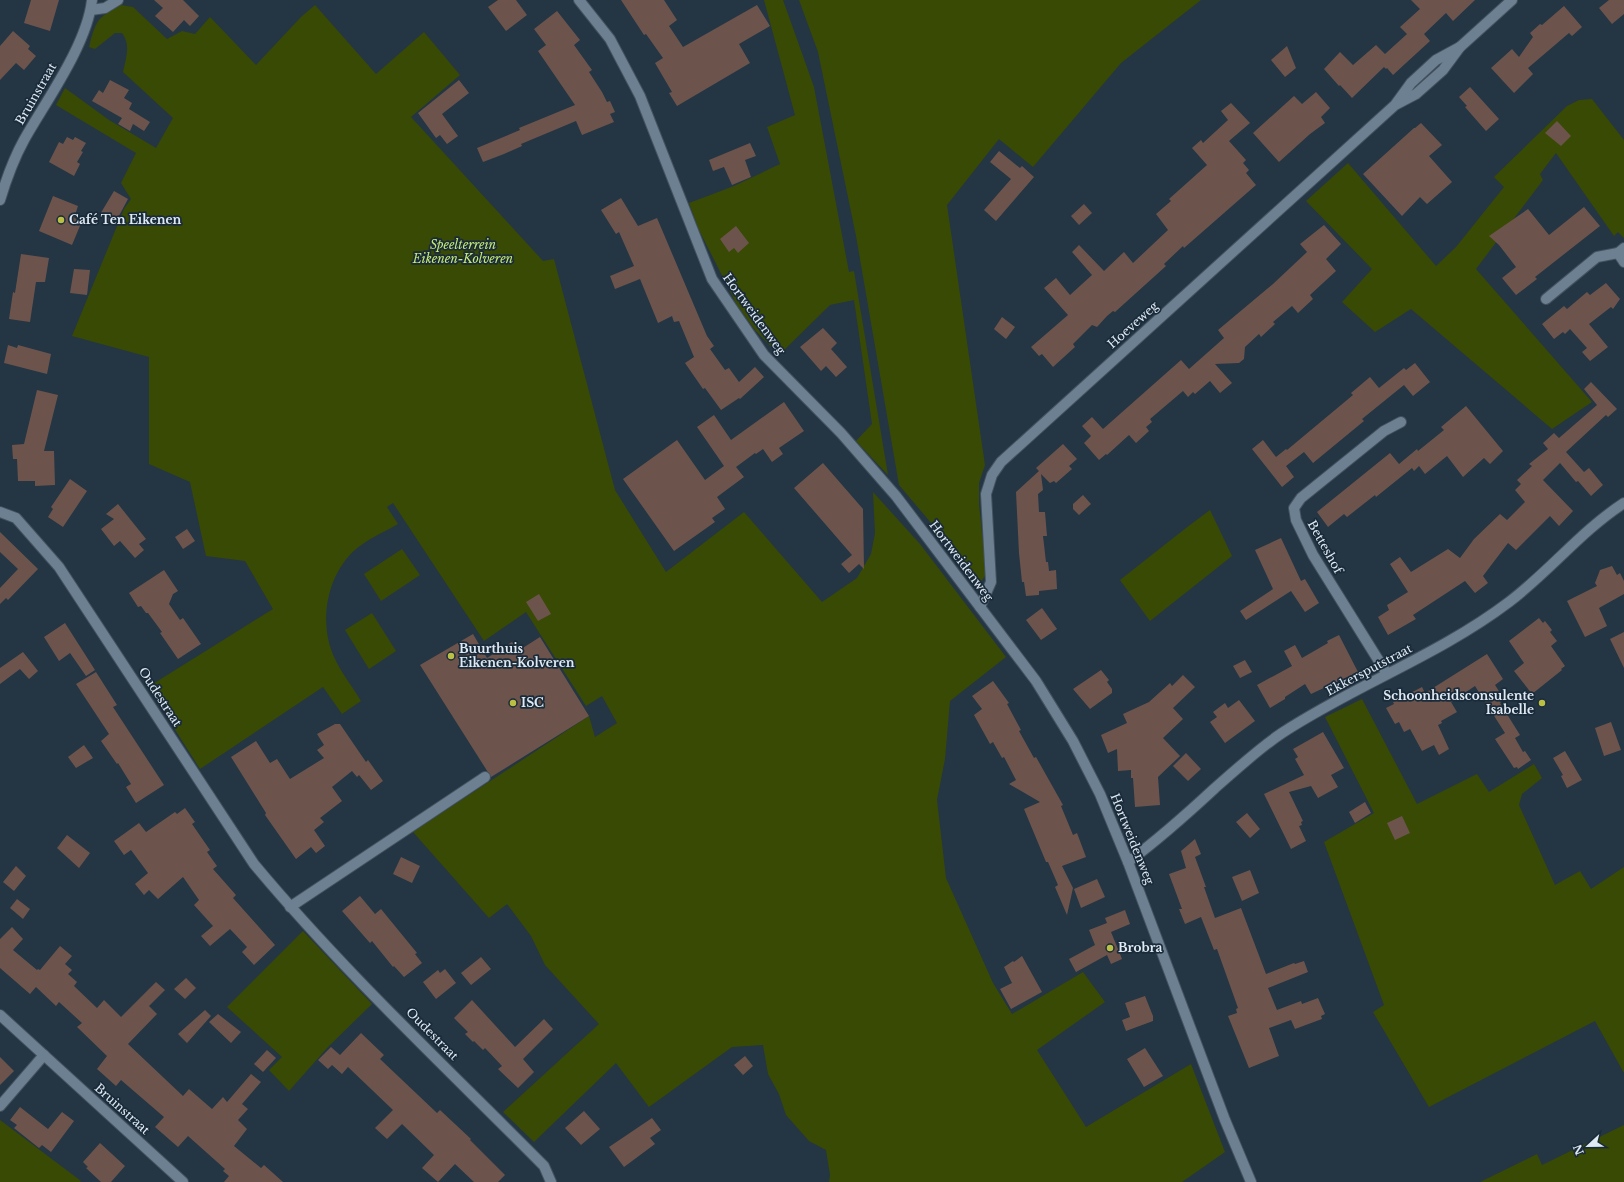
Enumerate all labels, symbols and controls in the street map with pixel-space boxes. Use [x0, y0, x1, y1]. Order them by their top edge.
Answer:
street label: Bruinstraat [12, 60, 60, 127]
place label: Café Ten Eikenen [69, 212, 182, 227]
marker: Café Ten Eikenen [56, 215, 66, 225]
park label: Speelterrein Eikenen-Kolveren [412, 237, 514, 266]
street label: Hortweidenweg [720, 270, 789, 358]
street label: Hoeveweg [1104, 297, 1162, 351]
street label: Hortweidenweg [926, 517, 997, 605]
street label: Betteshof [1305, 518, 1347, 578]
street label: Ekkersputstraat [1323, 640, 1415, 699]
place label: Buurthuis Eikenen-Kolveren [459, 641, 575, 670]
marker: Buurthuis Eikenen-Kolveren [446, 651, 456, 661]
street label: Oudestraat [136, 664, 185, 730]
place label: Schoonheidsconsulente Isabelle [1383, 688, 1534, 717]
place label: ISC [521, 695, 544, 710]
marker: ISC [508, 698, 518, 708]
marker: Schoonheidsconsulente Isabelle [1537, 698, 1547, 708]
street label: Hortweidenweg [1107, 791, 1158, 887]
place label: Brobra [1118, 940, 1162, 955]
marker: Brobra [1105, 943, 1115, 953]
street label: Oudestraat [403, 1004, 462, 1063]
street label: Bruinstraat [92, 1080, 153, 1138]
north arrow [1568, 1126, 1608, 1166]
text: N [1570, 1142, 1587, 1157]

